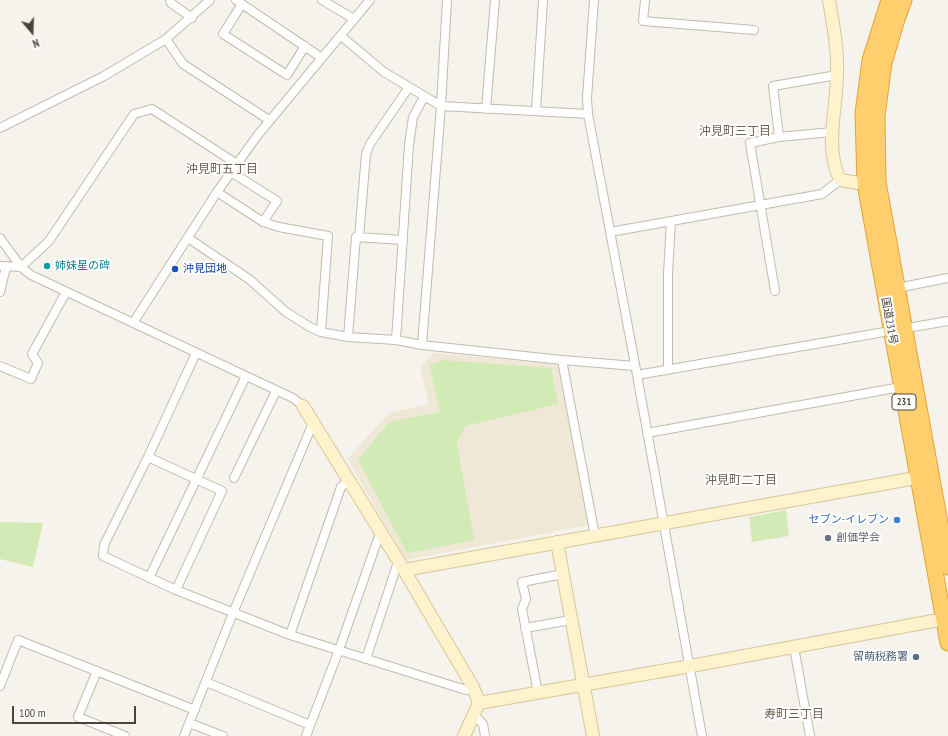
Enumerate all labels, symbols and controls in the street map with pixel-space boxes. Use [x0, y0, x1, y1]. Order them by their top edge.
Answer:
north arrow [12, 12, 52, 52]
text: N [31, 36, 41, 51]
district label: 沖見町三丁目 [699, 125, 771, 139]
district label: 沖見町五丁目 [186, 163, 258, 177]
place label: 姉妹星の碑 [55, 259, 110, 273]
marker: 姉妹星の碑 [42, 261, 52, 271]
place label: 沖見団地 [183, 262, 227, 276]
marker: 沖見団地 [170, 264, 180, 274]
street label: 国道231号 [878, 296, 900, 346]
road number: 231 [892, 394, 916, 410]
district label: 沖見町二丁目 [705, 474, 777, 488]
place label: セブン-イレブン [809, 513, 889, 527]
marker: セブン-イレブン [892, 515, 902, 525]
place label: 創価学会 [836, 531, 880, 545]
marker: 創価学会 [823, 533, 833, 543]
place label: 留萌税務署 [853, 650, 908, 664]
marker: 留萌税務署 [911, 652, 921, 662]
scale bar [14, 698, 138, 724]
text: 100 m [19, 705, 46, 720]
district label: 寿町三丁目 [764, 708, 824, 722]

